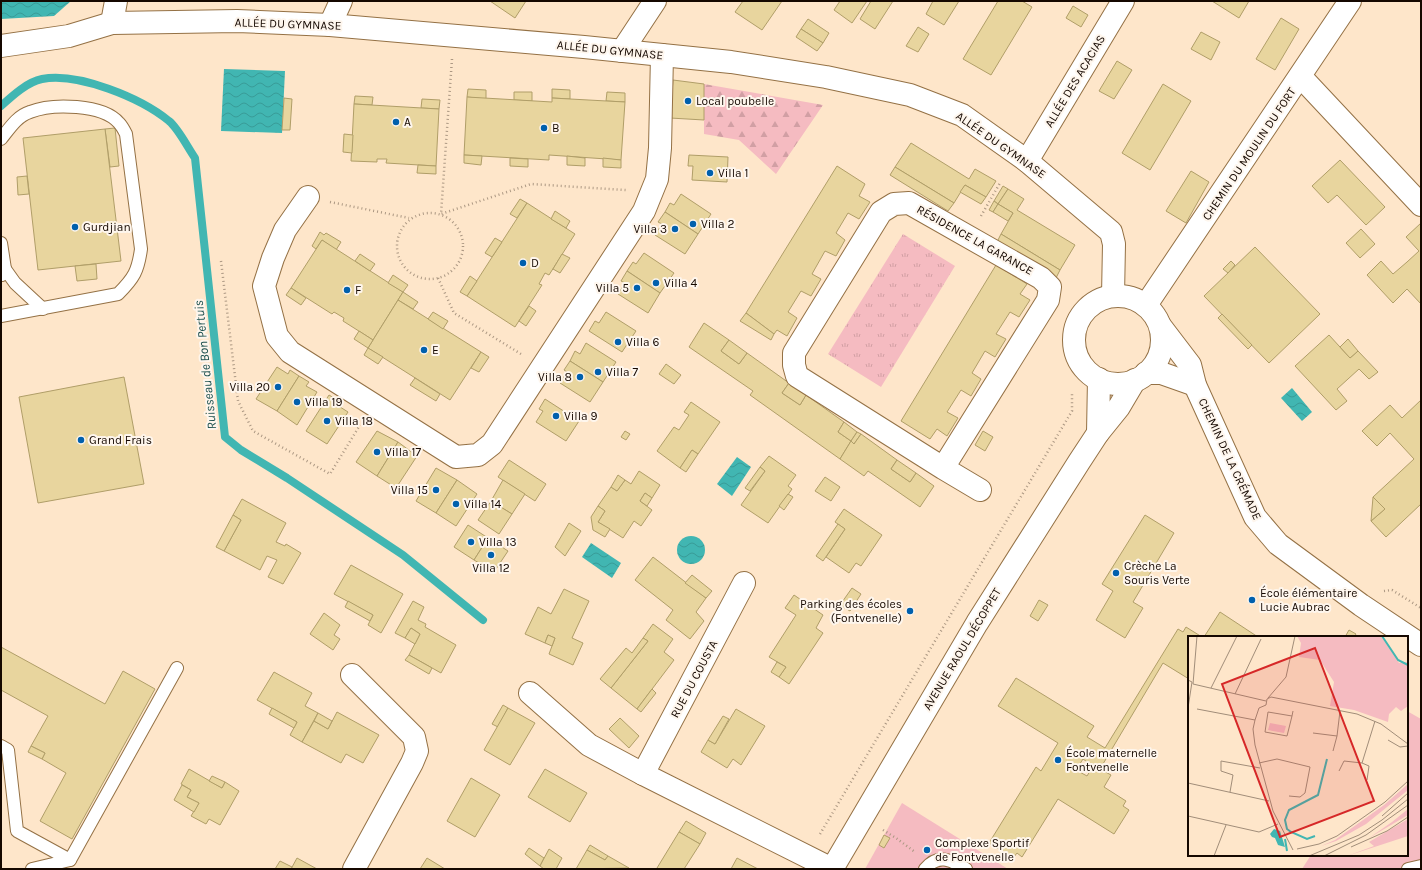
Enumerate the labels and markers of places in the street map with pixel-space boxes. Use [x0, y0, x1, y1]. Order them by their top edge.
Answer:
place label: Local poubelle [696, 94, 774, 108]
marker: Local poubelle [683, 96, 693, 106]
place label: A [404, 115, 411, 129]
marker: A [391, 117, 401, 127]
place label: B [552, 121, 559, 135]
marker: B [539, 123, 549, 133]
place label: Villa 1 [718, 166, 748, 180]
marker: Villa 1 [705, 168, 715, 178]
place label: Villa 2 [701, 217, 735, 231]
marker: Villa 2 [688, 219, 698, 229]
place label: Gurdjian [83, 220, 131, 234]
marker: Gurdjian [70, 222, 80, 232]
place label: Villa 3 [633, 222, 667, 236]
marker: Villa 3 [670, 224, 680, 234]
place label: D [531, 256, 539, 270]
marker: D [518, 258, 528, 268]
place label: Villa 4 [664, 276, 698, 290]
marker: Villa 4 [651, 278, 661, 288]
place label: Villa 5 [596, 281, 629, 295]
place label: F [355, 283, 361, 297]
marker: Villa 5 [632, 283, 642, 293]
marker: F [342, 285, 352, 295]
place label: Villa 6 [626, 335, 660, 349]
marker: Villa 6 [613, 337, 623, 347]
place label: E [432, 343, 439, 357]
marker: E [419, 345, 429, 355]
place label: Villa 7 [606, 365, 639, 379]
marker: Villa 7 [593, 367, 603, 377]
place label: Villa 8 [538, 370, 572, 384]
marker: Villa 8 [575, 372, 585, 382]
place label: Villa 20 [229, 380, 270, 394]
marker: Villa 20 [273, 382, 283, 392]
place label: Villa 19 [305, 395, 342, 409]
marker: Villa 19 [292, 397, 302, 407]
place label: Villa 9 [564, 409, 598, 423]
marker: Villa 9 [551, 411, 561, 421]
place label: Villa 18 [335, 414, 373, 428]
marker: Villa 18 [322, 416, 332, 426]
place label: Grand Frais [89, 433, 152, 447]
marker: Grand Frais [76, 435, 86, 445]
place label: Villa 17 [385, 445, 421, 459]
marker: Villa 17 [372, 447, 382, 457]
place label: Villa 15 [391, 483, 428, 497]
marker: Villa 15 [431, 485, 441, 495]
place label: Villa 14 [464, 497, 501, 511]
marker: Villa 14 [451, 499, 461, 509]
place label: Villa 13 [479, 535, 517, 549]
marker: Villa 13 [466, 537, 476, 547]
marker: Villa 12 [486, 550, 496, 560]
place label: Crèche La Souris Verte [1124, 559, 1190, 587]
place label: Villa 12 [472, 561, 510, 575]
marker: Crèche La Souris Verte [1111, 568, 1121, 578]
place label: École élémentaire Lucie Aubrac [1260, 585, 1357, 614]
marker: École élémentaire Lucie Aubrac [1247, 595, 1257, 605]
place label: Parking des écoles (Fontvenelle) [800, 597, 902, 625]
marker: Parking des écoles (Fontvenelle) [905, 606, 915, 616]
place label: École maternelle Fontvenelle [1066, 745, 1157, 774]
marker: École maternelle Fontvenelle [1053, 755, 1063, 765]
place label: Complexe Sportif de Fontvenelle [935, 836, 1030, 864]
marker: Complexe Sportif de Fontvenelle [922, 845, 932, 855]

